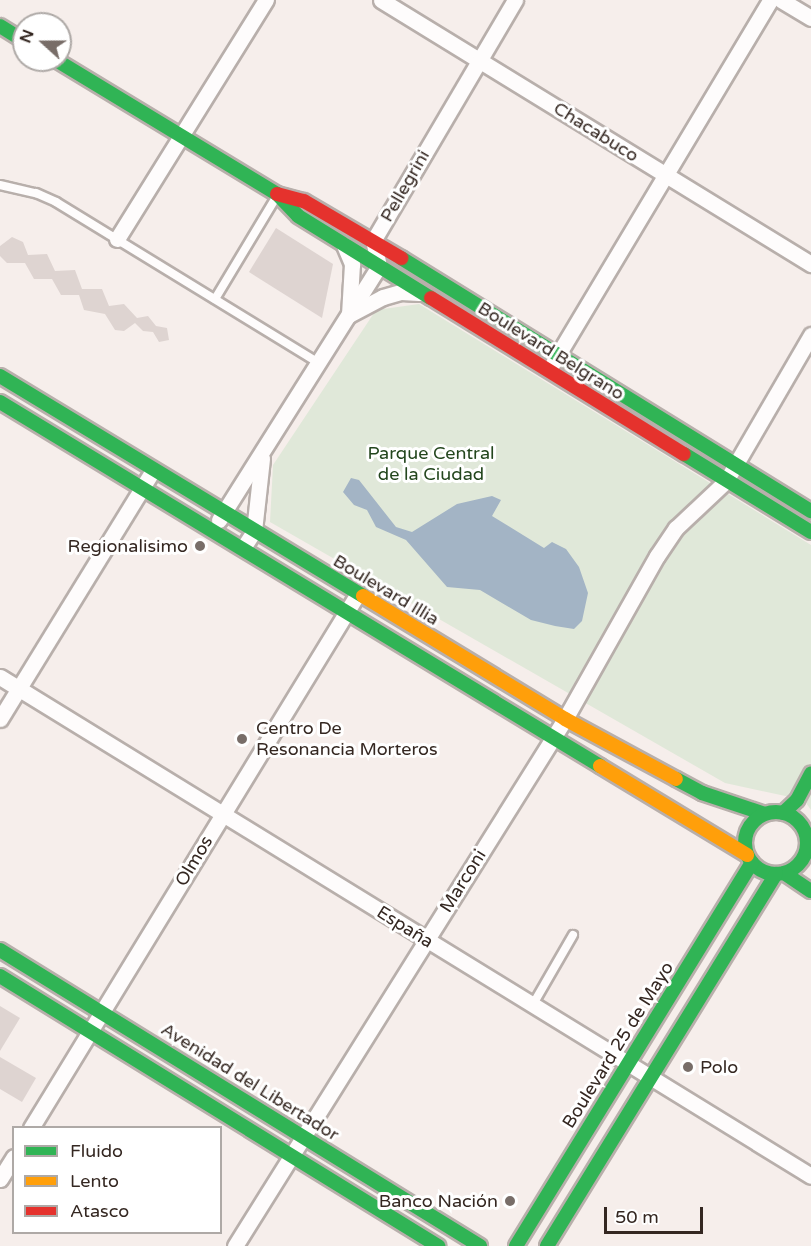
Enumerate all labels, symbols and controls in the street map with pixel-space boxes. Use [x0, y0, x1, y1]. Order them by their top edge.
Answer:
north arrow [12, 12, 72, 72]
text: N [15, 27, 39, 46]
street label: Chacabuco [550, 97, 642, 167]
street label: Pellegrini [376, 146, 434, 226]
street label: Boulevard Belgrano [474, 297, 628, 405]
park label: Parque Central de la Ciudad [367, 443, 495, 486]
place label: Regionalisimo [68, 535, 188, 557]
marker: Regionalisimo [193, 539, 207, 553]
street label: Boulevard Illia [329, 550, 443, 630]
place label: Centro De Resonancia Morteros [256, 718, 438, 760]
marker: Centro De Resonancia Morteros [233, 730, 251, 748]
street label: Olmos [171, 832, 217, 890]
street label: Marconi [435, 846, 491, 916]
street label: España [373, 901, 437, 953]
street label: Boulevard 25 de Mayo [558, 958, 678, 1132]
street label: Avenidad del Libertador [157, 1018, 343, 1146]
place label: Polo [700, 1056, 738, 1078]
marker: Polo [681, 1060, 695, 1074]
legend [12, 1126, 222, 1234]
text: Fluido [70, 1140, 123, 1162]
text: Lento [70, 1170, 119, 1192]
place label: Banco Nación [379, 1190, 498, 1212]
marker: Banco Nación [503, 1194, 517, 1208]
scale bar [607, 1195, 706, 1233]
text: Atasco [70, 1200, 129, 1222]
text: 50 m [615, 1206, 659, 1228]

